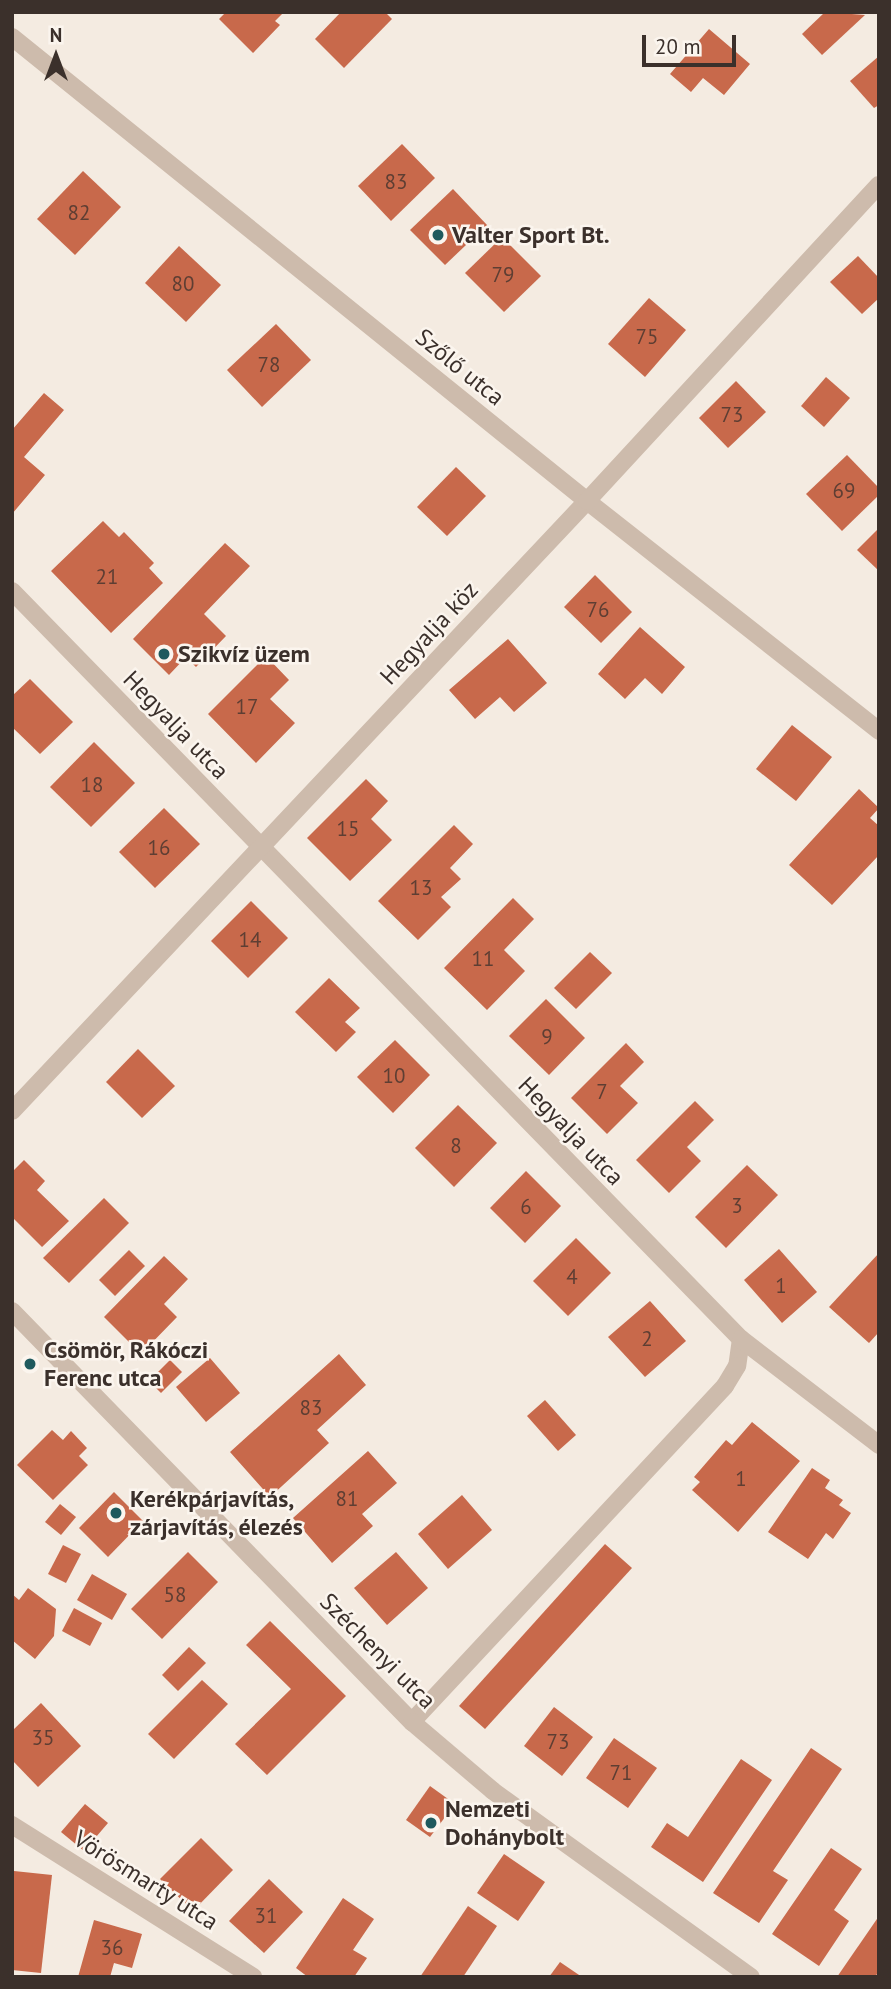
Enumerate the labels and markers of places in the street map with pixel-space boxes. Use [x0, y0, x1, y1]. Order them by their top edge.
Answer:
place label: Valter Sport Bt. [452, 221, 610, 249]
marker: Valter Sport Bt. [430, 227, 446, 243]
place label: Szikvíz üzem [178, 640, 310, 668]
marker: Szikvíz üzem [156, 646, 172, 662]
place label: Csömör, Rákóczi Ferenc utca [44, 1336, 210, 1392]
marker: Csömör, Rákóczi Ferenc utca [22, 1356, 38, 1372]
place label: Kerékpárjavítás, zárjavítás, élezés [130, 1485, 305, 1541]
marker: Kerékpárjavítás, zárjavítás, élezés [108, 1505, 124, 1521]
place label: Nemzeti Dohánybolt [445, 1795, 564, 1851]
marker: Nemzeti Dohánybolt [423, 1815, 439, 1831]

